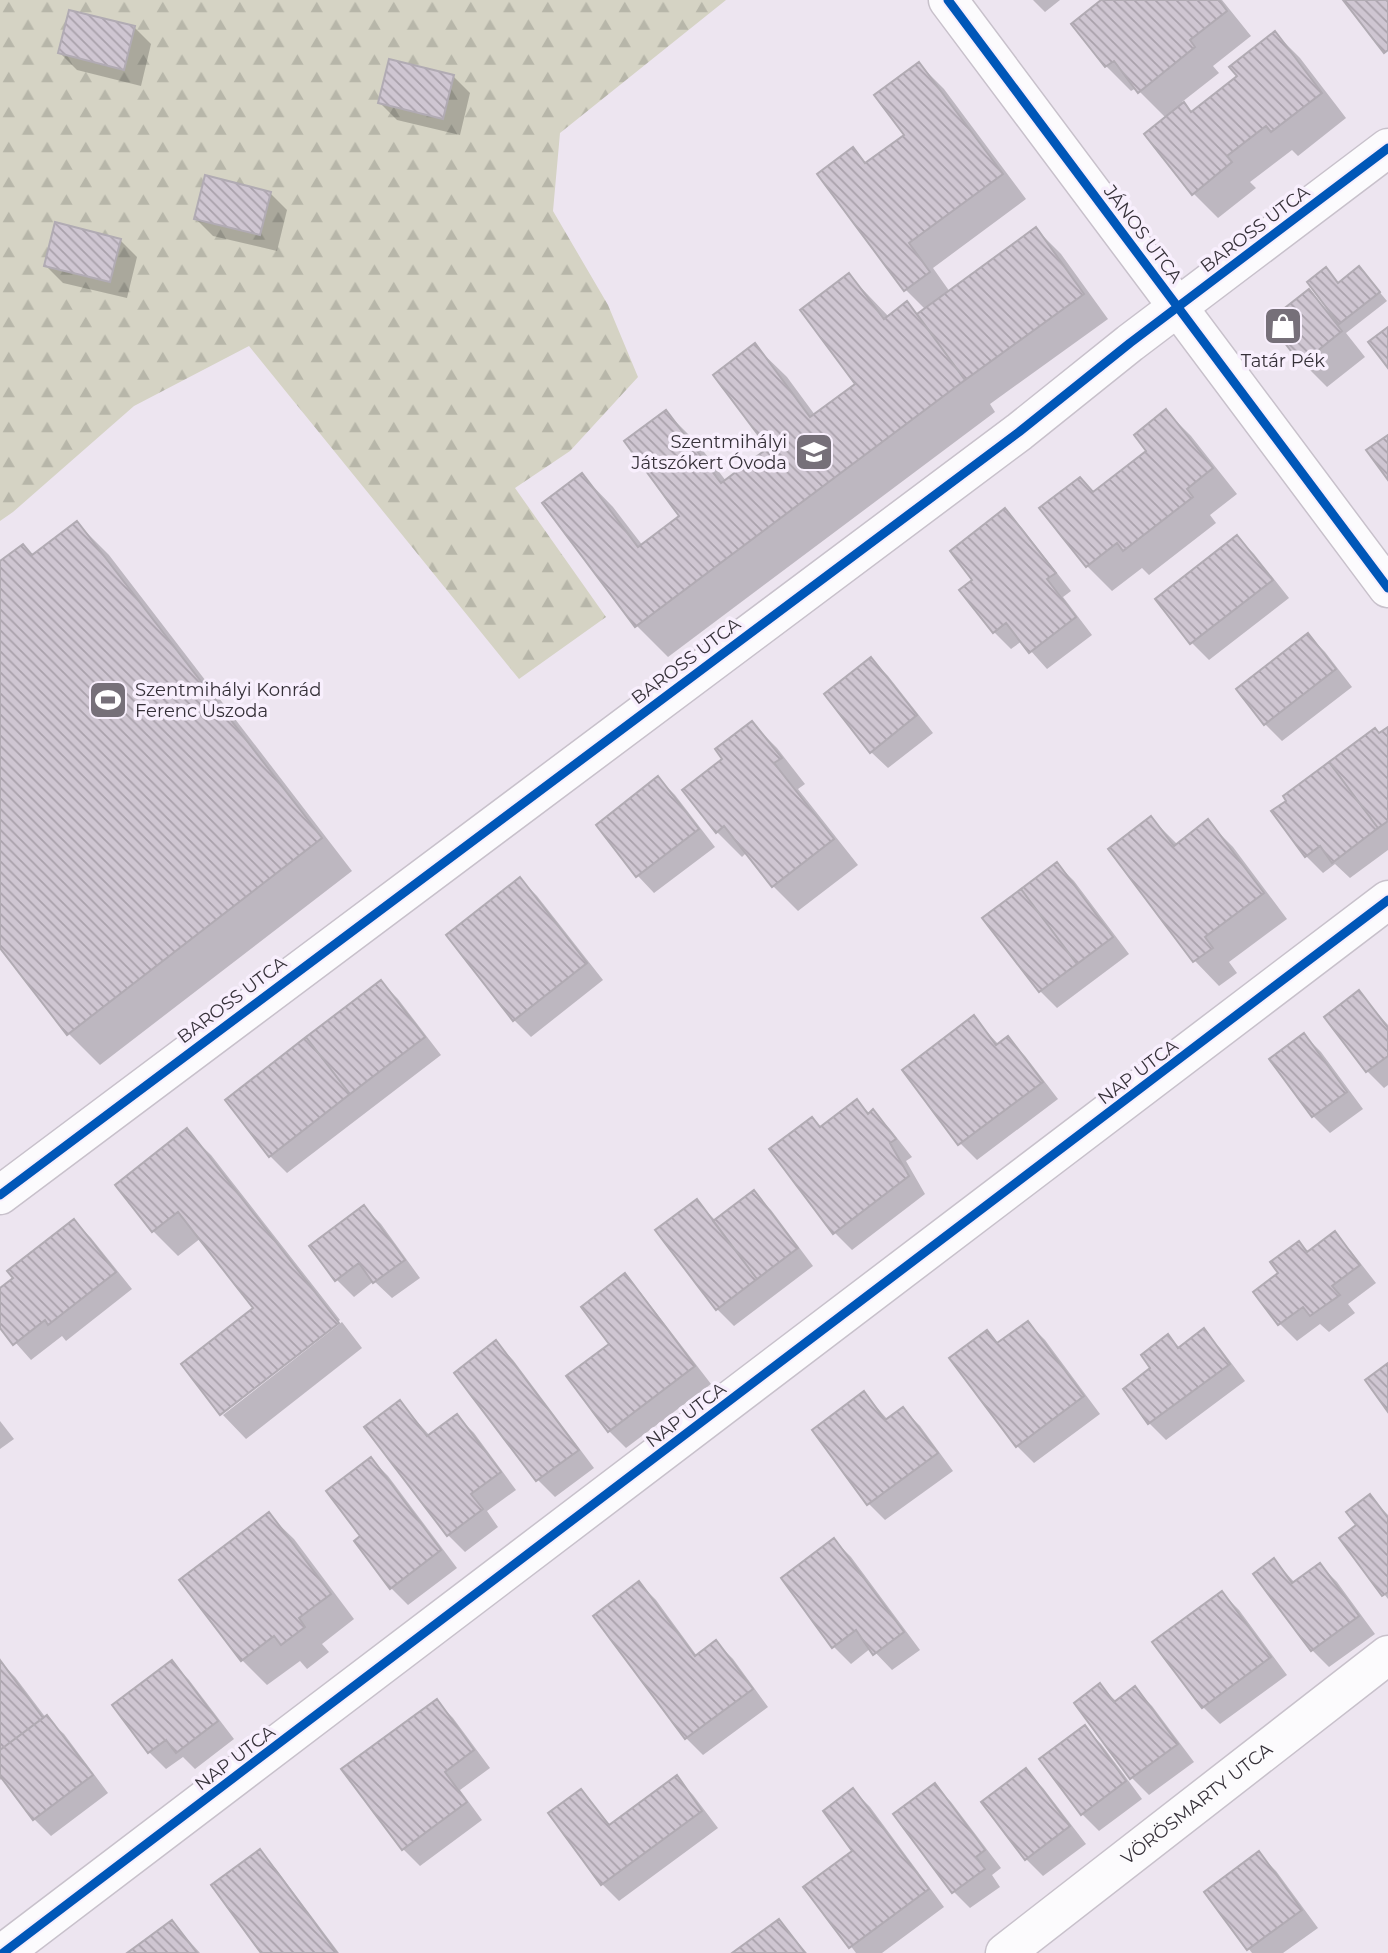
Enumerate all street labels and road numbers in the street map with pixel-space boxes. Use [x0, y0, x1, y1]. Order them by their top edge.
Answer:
street label: JÁNOS UTCA [1099, 180, 1187, 287]
street label: BAROSS UTCA [1196, 181, 1314, 277]
street label: BAROSS UTCA [627, 613, 745, 709]
street label: BAROSS UTCA [173, 952, 291, 1048]
street label: NAP UTCA [1094, 1035, 1183, 1109]
street label: NAP UTCA [642, 1378, 731, 1452]
street label: NAP UTCA [191, 1721, 280, 1795]
street label: VÖRÖSMARTY UTCA [1117, 1738, 1277, 1869]

